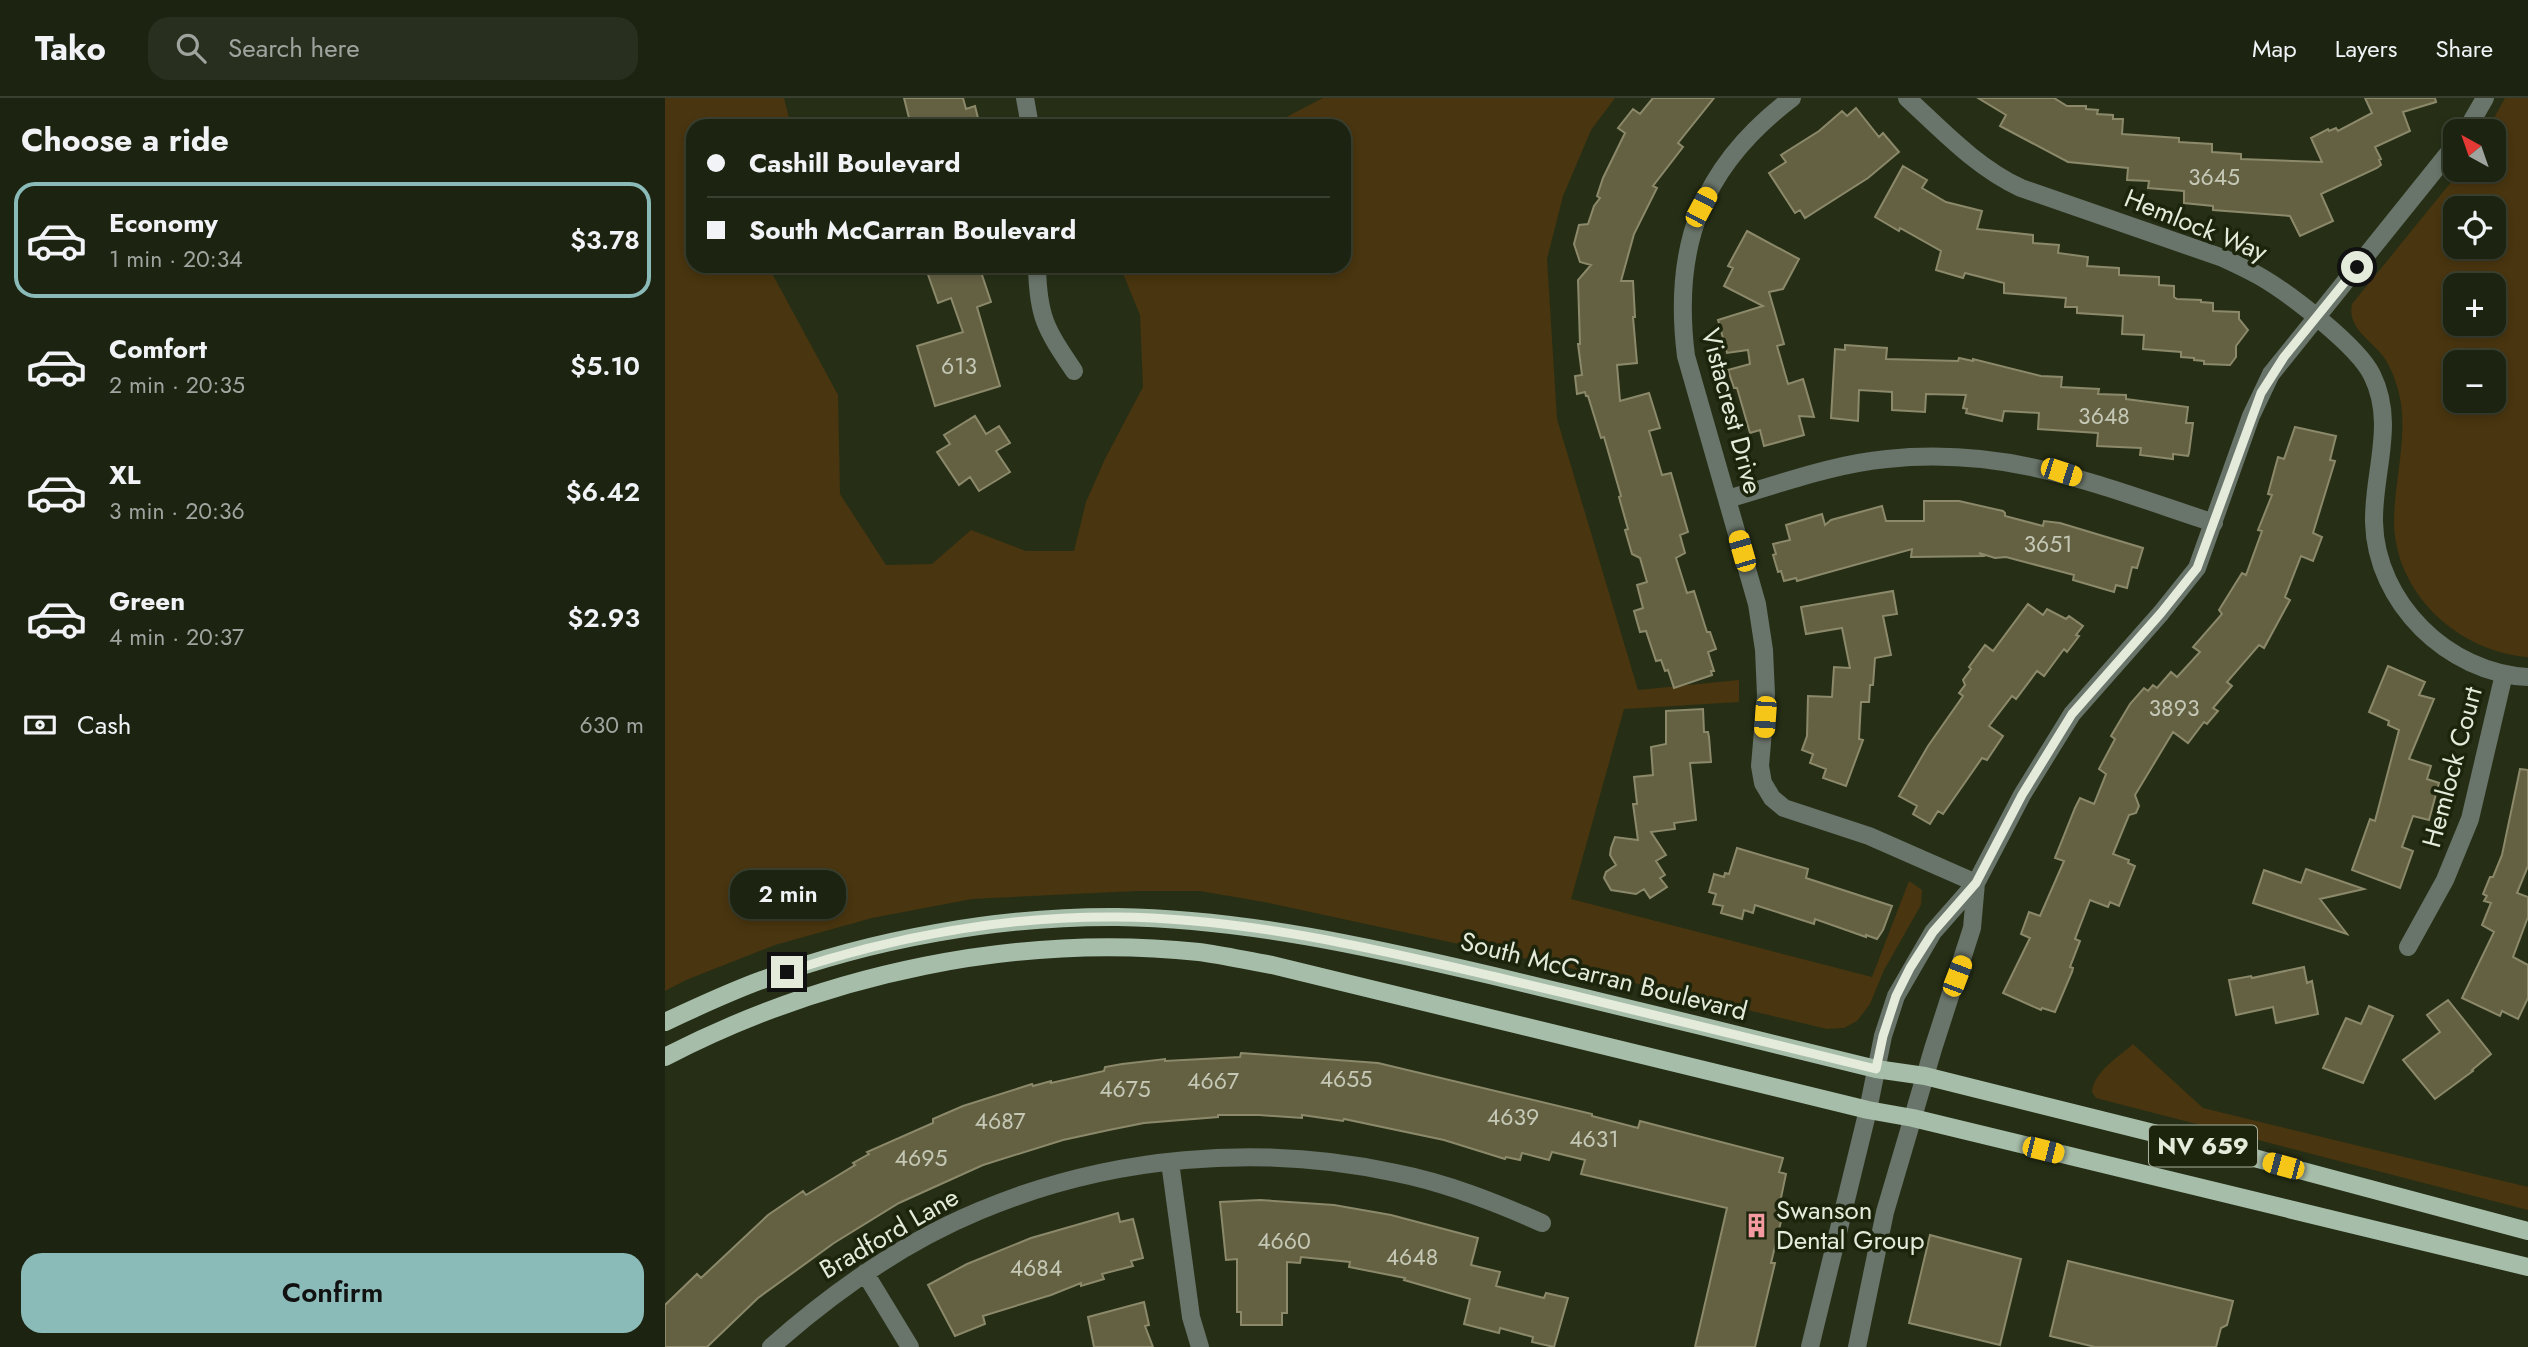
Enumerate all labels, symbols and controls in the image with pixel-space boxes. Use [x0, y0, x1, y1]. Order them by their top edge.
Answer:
search box [148, 17, 638, 80]
text: Tako [35, 25, 106, 72]
icon: search [172, 29, 210, 67]
text: Search here [228, 29, 360, 67]
text: Map [2252, 31, 2297, 66]
text: Layers [2335, 31, 2397, 66]
text: Share [2435, 31, 2493, 66]
text: Choose a ride [21, 117, 229, 163]
north arrow [2443, 119, 2506, 182]
map controls [2443, 119, 2506, 413]
text: Cashill Boulevard [749, 144, 960, 182]
house number: 3645 [2188, 160, 2240, 194]
street label: Hemlock Way [2119, 179, 2274, 271]
car [1682, 184, 1721, 230]
button: locate [2443, 196, 2506, 259]
text: Economy [109, 204, 218, 242]
icon: car [25, 209, 88, 272]
text: South McCarran Boulevard [749, 211, 1076, 249]
text: $3.78 [570, 221, 640, 259]
text: 1 min · 20:34 [109, 242, 243, 276]
route start [2341, 251, 2373, 283]
button: + [2443, 273, 2506, 336]
street label: Vistacrest Drive [1692, 324, 1772, 498]
text: Comfort [109, 330, 207, 368]
icon: car [25, 335, 88, 398]
text: $5.10 [570, 347, 640, 385]
house number: 613 [941, 349, 977, 383]
button: − [2443, 350, 2506, 413]
text: 2 min · 20:35 [109, 368, 245, 402]
house number: 3648 [2078, 399, 2130, 433]
text: XL [109, 456, 141, 494]
car [2038, 456, 2085, 488]
icon: car [25, 461, 88, 524]
text: $6.42 [566, 473, 640, 511]
text: 3 min · 20:36 [109, 494, 245, 528]
house number: 3651 [2023, 527, 2073, 561]
car [1727, 528, 1758, 574]
text: Green [109, 582, 185, 620]
icon: car [25, 587, 88, 650]
text: $2.93 [567, 599, 640, 637]
text: 4 min · 20:37 [109, 620, 244, 654]
street label: Hemlock Court [2412, 682, 2492, 852]
house number: 3893 [2149, 691, 2199, 725]
car [1754, 695, 1777, 739]
icon: cash [21, 706, 59, 744]
text: Cash [77, 706, 131, 744]
text: 630 m [580, 708, 644, 742]
callout: 2 min [729, 870, 845, 920]
text: 2 min [758, 877, 818, 911]
street label: South McCarran Boulevard [1457, 922, 1751, 1030]
car [1940, 953, 1975, 999]
route end [771, 956, 803, 988]
house number: 4655 [1320, 1062, 1372, 1096]
house number: 4667 [1187, 1064, 1239, 1098]
house number: 4675 [1099, 1072, 1151, 1106]
house number: 4639 [1487, 1100, 1539, 1134]
house number: 4687 [975, 1104, 1025, 1138]
house number: 4631 [1569, 1122, 1619, 1156]
road number: NV 659 [2149, 1126, 2257, 1166]
car [2021, 1135, 2066, 1165]
house number: 4695 [895, 1141, 947, 1175]
car [2260, 1150, 2307, 1182]
street label: Bradford Lane [812, 1178, 966, 1288]
place label: Swanson Dental Group [1776, 1191, 1925, 1259]
building icon: Swanson Dental Group [1742, 1211, 1770, 1239]
house number: 4660 [1257, 1224, 1311, 1258]
house number: 4648 [1386, 1240, 1438, 1274]
house number: 4684 [1010, 1251, 1062, 1285]
button: Confirm [21, 1253, 644, 1333]

